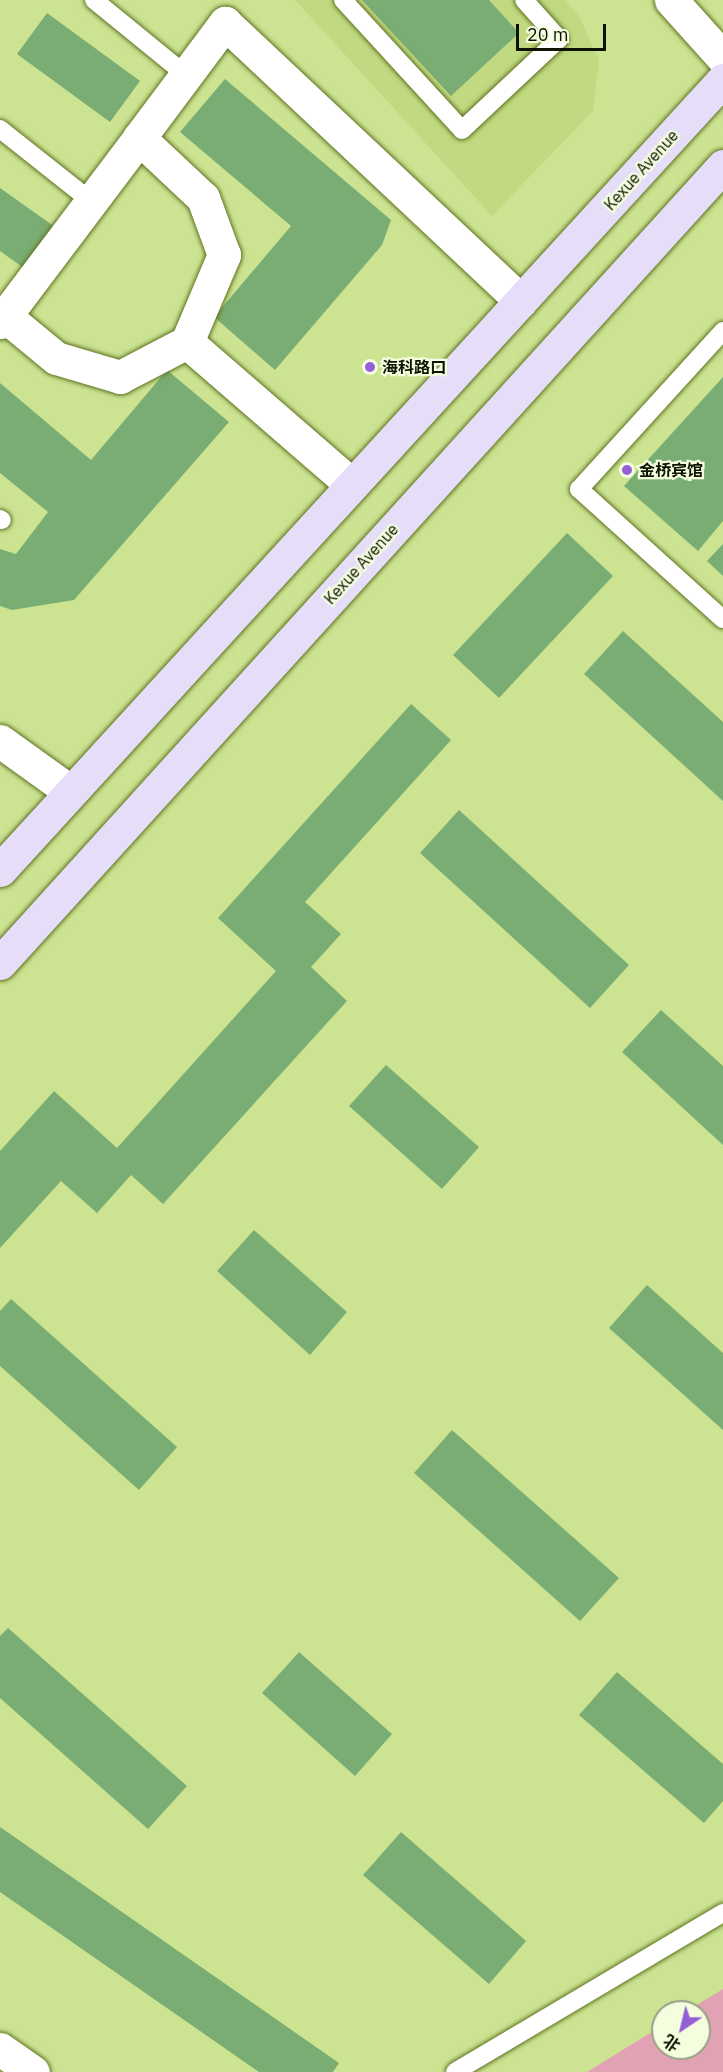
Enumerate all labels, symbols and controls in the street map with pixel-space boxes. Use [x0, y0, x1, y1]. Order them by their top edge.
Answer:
scale bar [519, 12, 609, 50]
text: 20 m [527, 23, 569, 46]
street label: Kexue Avenue [600, 126, 682, 214]
place label: 海科路口 [382, 357, 446, 377]
marker: 海科路口 [363, 360, 377, 374]
place label: 金桥宾馆 [639, 460, 703, 480]
marker: 金桥宾馆 [620, 463, 634, 477]
street label: Kexue Avenue [320, 520, 402, 608]
north arrow [651, 2000, 711, 2060]
text: 北 [660, 2030, 684, 2056]

